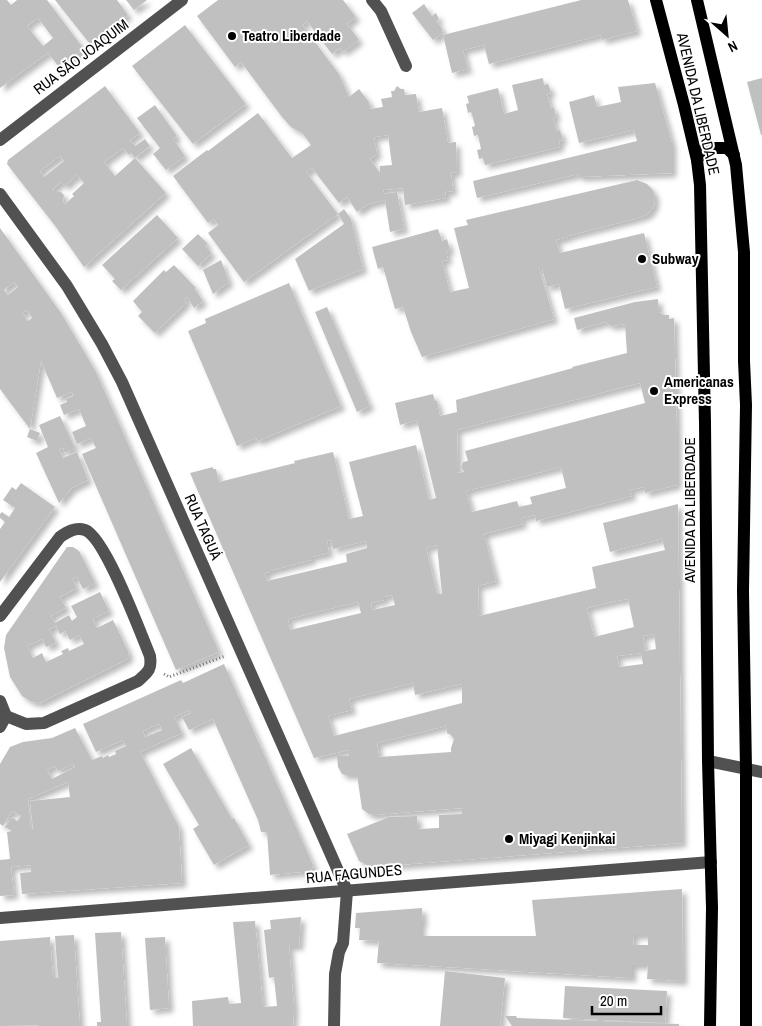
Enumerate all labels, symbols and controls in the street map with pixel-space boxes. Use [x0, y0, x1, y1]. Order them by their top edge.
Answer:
north arrow [702, 10, 752, 60]
street label: RUA SÃO JOAQUIM [29, 14, 133, 99]
place label: Teatro Liberdade [242, 25, 341, 46]
marker: Teatro Liberdade [226, 30, 238, 42]
street label: AVENIDA DA LIBERDADE [672, 30, 725, 177]
text: N [725, 37, 741, 56]
place label: Subway [652, 248, 699, 269]
marker: Subway [636, 253, 648, 265]
place label: Americanas Express [664, 371, 734, 409]
marker: Americanas Express [648, 385, 660, 397]
street label: AVENIDA DA LIBERDADE [679, 437, 700, 584]
street label: RUA TAGUÁ [180, 491, 228, 564]
place label: Miyagi Kenjinkai [519, 828, 615, 849]
marker: Miyagi Kenjinkai [503, 833, 515, 845]
street label: RUA FAGUNDES [305, 859, 403, 888]
scale bar [592, 984, 661, 1016]
text: 20 m [600, 990, 627, 1011]

